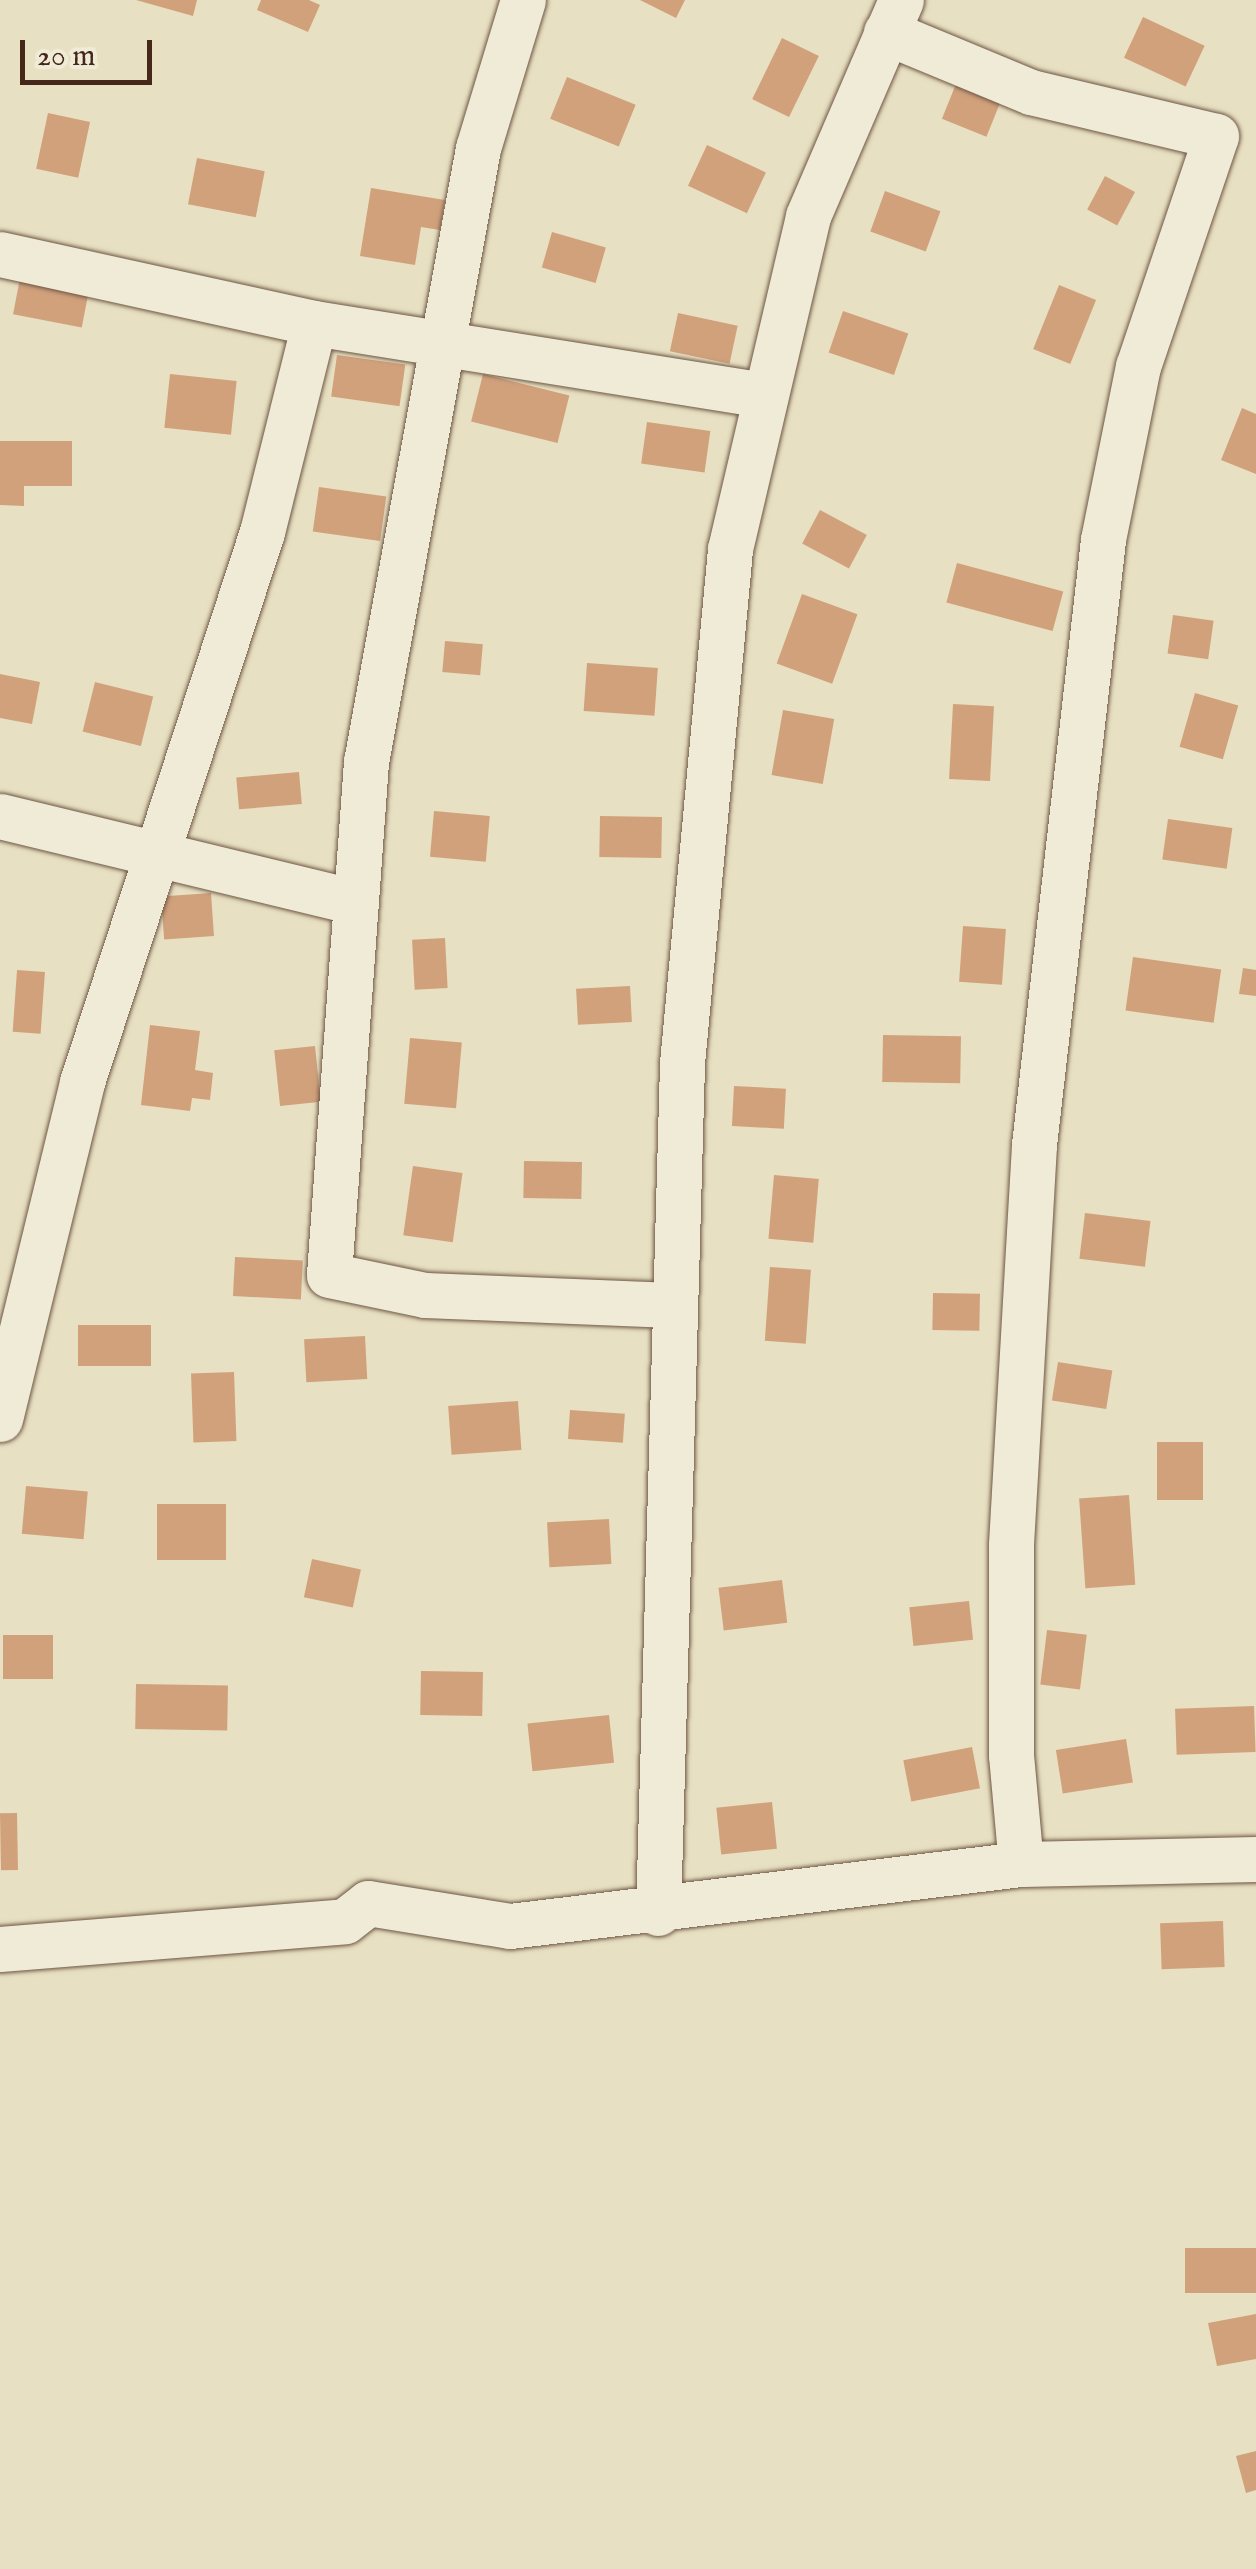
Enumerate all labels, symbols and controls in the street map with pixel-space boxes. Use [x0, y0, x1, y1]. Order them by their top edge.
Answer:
scale bar [25, 20, 158, 82]
text: 20 m [37, 38, 96, 76]

